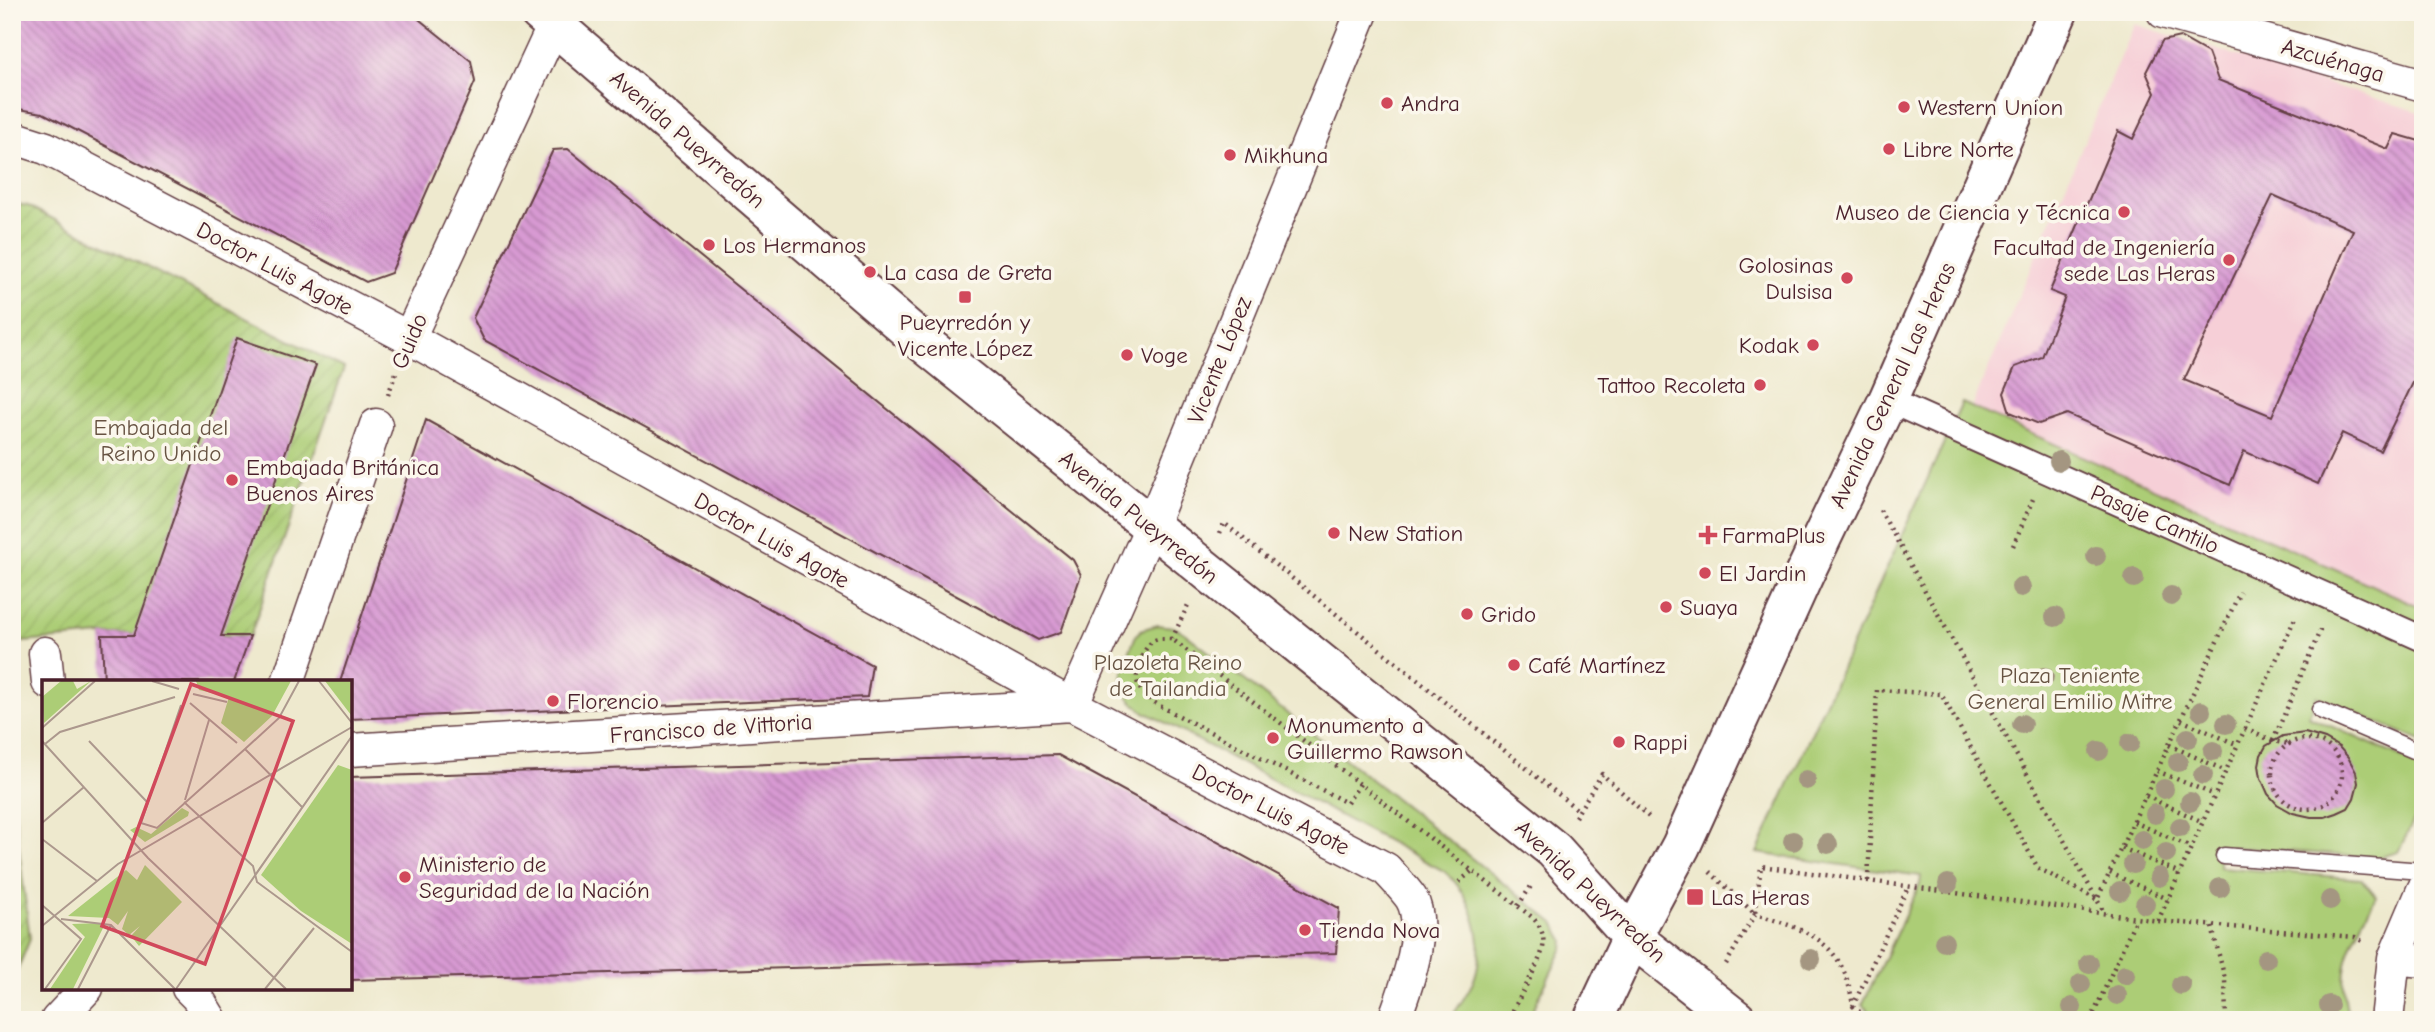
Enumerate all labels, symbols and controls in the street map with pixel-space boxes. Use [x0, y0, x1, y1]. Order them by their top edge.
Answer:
street label: Azcuénaga [2278, 33, 2387, 88]
street label: Avenida Pueyrredón [605, 65, 771, 214]
place label: Andra [1401, 90, 1460, 117]
place label: Western Union [1918, 94, 2063, 121]
marker: Andra [1379, 95, 1395, 111]
marker: Western Union [1896, 99, 1912, 115]
place label: Libre Norte [1903, 136, 2014, 163]
marker: Libre Norte [1881, 141, 1897, 157]
place label: Mikhuna [1244, 142, 1328, 169]
marker: Mikhuna [1222, 147, 1238, 163]
place label: Museo de Ciencia y Técnica [1835, 199, 2110, 226]
marker: Museo de Ciencia y Técnica [2116, 204, 2132, 220]
street label: Doctor Luis Agote [192, 216, 357, 321]
place label: Los Hermanos [723, 232, 866, 259]
place label: Facultad de Ingeniería sede Las Heras [1993, 234, 2215, 287]
marker: Los Hermanos [701, 237, 717, 253]
place label: Golosinas Dulsisa [1738, 252, 1833, 305]
marker: Facultad de Ingeniería sede Las Heras [2221, 252, 2237, 268]
street label: Avenida General Las Heras [1824, 258, 1961, 512]
place label: La casa de Greta [884, 259, 1053, 286]
marker: La casa de Greta [862, 264, 878, 280]
marker: Golosinas Dulsisa [1839, 270, 1855, 286]
marker: Pueyrredón y Vicente López [957, 289, 973, 305]
street label: Vicente López [1182, 293, 1257, 428]
street label: Guido [386, 309, 433, 373]
place label: Pueyrredón y Vicente López [898, 309, 1033, 362]
place label: Kodak [1739, 332, 1799, 359]
marker: Kodak [1805, 337, 1821, 353]
place label: Voge [1141, 342, 1188, 369]
marker: Voge [1119, 347, 1135, 363]
place label: Tattoo Recoleta [1597, 372, 1746, 399]
marker: Tattoo Recoleta [1752, 377, 1768, 393]
park label: Embajada del Reino Unido [94, 414, 228, 467]
street label: Avenida Pueyrredón [1054, 445, 1224, 590]
place label: Embajada Británica Buenos Aires [246, 454, 439, 507]
marker: Embajada Británica Buenos Aires [224, 472, 240, 488]
street label: Pasaje Cantilo [2086, 479, 2223, 560]
street label: Doctor Luis Agote [690, 487, 854, 594]
place label: New Station [1348, 520, 1463, 547]
place label: FarmaPlus [1722, 522, 1825, 549]
marker: New Station [1326, 525, 1342, 541]
marker: FarmaPlus [1700, 527, 1716, 543]
place label: El Jardin [1719, 560, 1807, 587]
marker: El Jardin [1697, 565, 1713, 581]
place label: Suaya [1680, 594, 1738, 621]
marker: Suaya [1658, 599, 1674, 615]
place label: Grido [1481, 601, 1536, 628]
marker: Grido [1459, 606, 1475, 622]
park label: Plazoleta Reino de Tailandia [1094, 649, 1242, 702]
place label: Café Martínez [1528, 652, 1665, 679]
marker: Café Martínez [1506, 657, 1522, 673]
park label: Plaza Teniente General Emilio Mitre [1967, 662, 2173, 715]
inset map [42, 680, 352, 990]
place label: Florencio [567, 688, 659, 715]
marker: Florencio [545, 693, 561, 709]
street label: Francisco de Vittoria [609, 708, 813, 749]
place label: Monumento a Guillermo Rawson [1287, 712, 1463, 765]
place label: Rappi [1633, 729, 1688, 756]
marker: Monumento a Guillermo Rawson [1265, 730, 1281, 746]
marker: Rappi [1611, 734, 1627, 750]
street label: Doctor Luis Agote [1188, 758, 1354, 861]
street label: Avenida Pueyrredón [1510, 814, 1672, 968]
place label: Ministerio de Seguridad de la Nación [419, 851, 650, 904]
marker: Ministerio de Seguridad de la Nación [397, 869, 413, 885]
place label: Las Heras [1711, 884, 1810, 911]
marker: Las Heras [1685, 887, 1705, 907]
place label: Tienda Nova [1319, 917, 1440, 944]
marker: Tienda Nova [1297, 922, 1313, 938]

